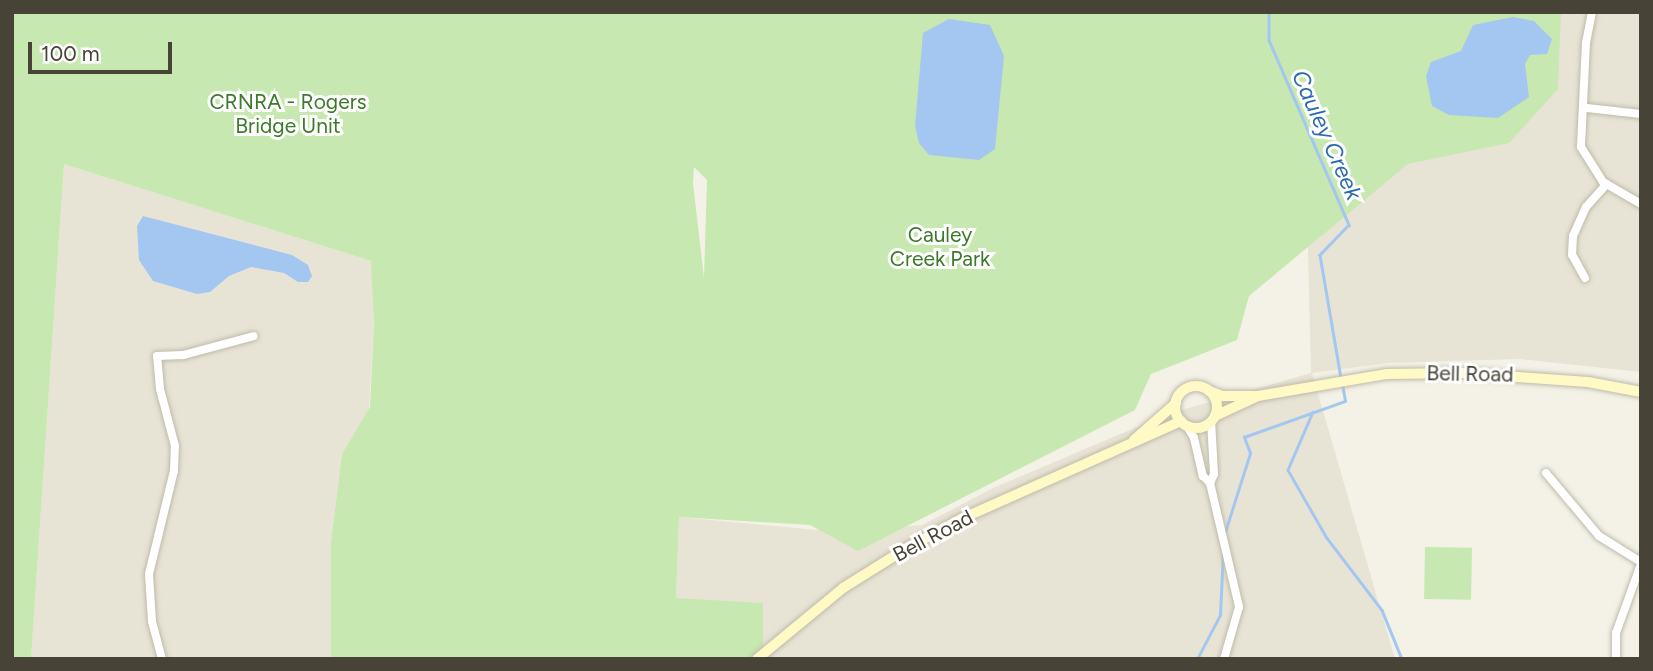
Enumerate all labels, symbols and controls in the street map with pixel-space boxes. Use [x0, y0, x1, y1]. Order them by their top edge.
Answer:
scale bar [32, 28, 175, 72]
text: 100 m [41, 41, 100, 66]
water label: Cauley Creek [1286, 66, 1368, 204]
park label: CRNRA - Rogers Bridge Unit [209, 89, 367, 139]
park label: Cauley Creek Park [890, 222, 990, 272]
street label: Bell Road [1426, 361, 1514, 387]
street label: Bell Road [889, 504, 977, 568]

